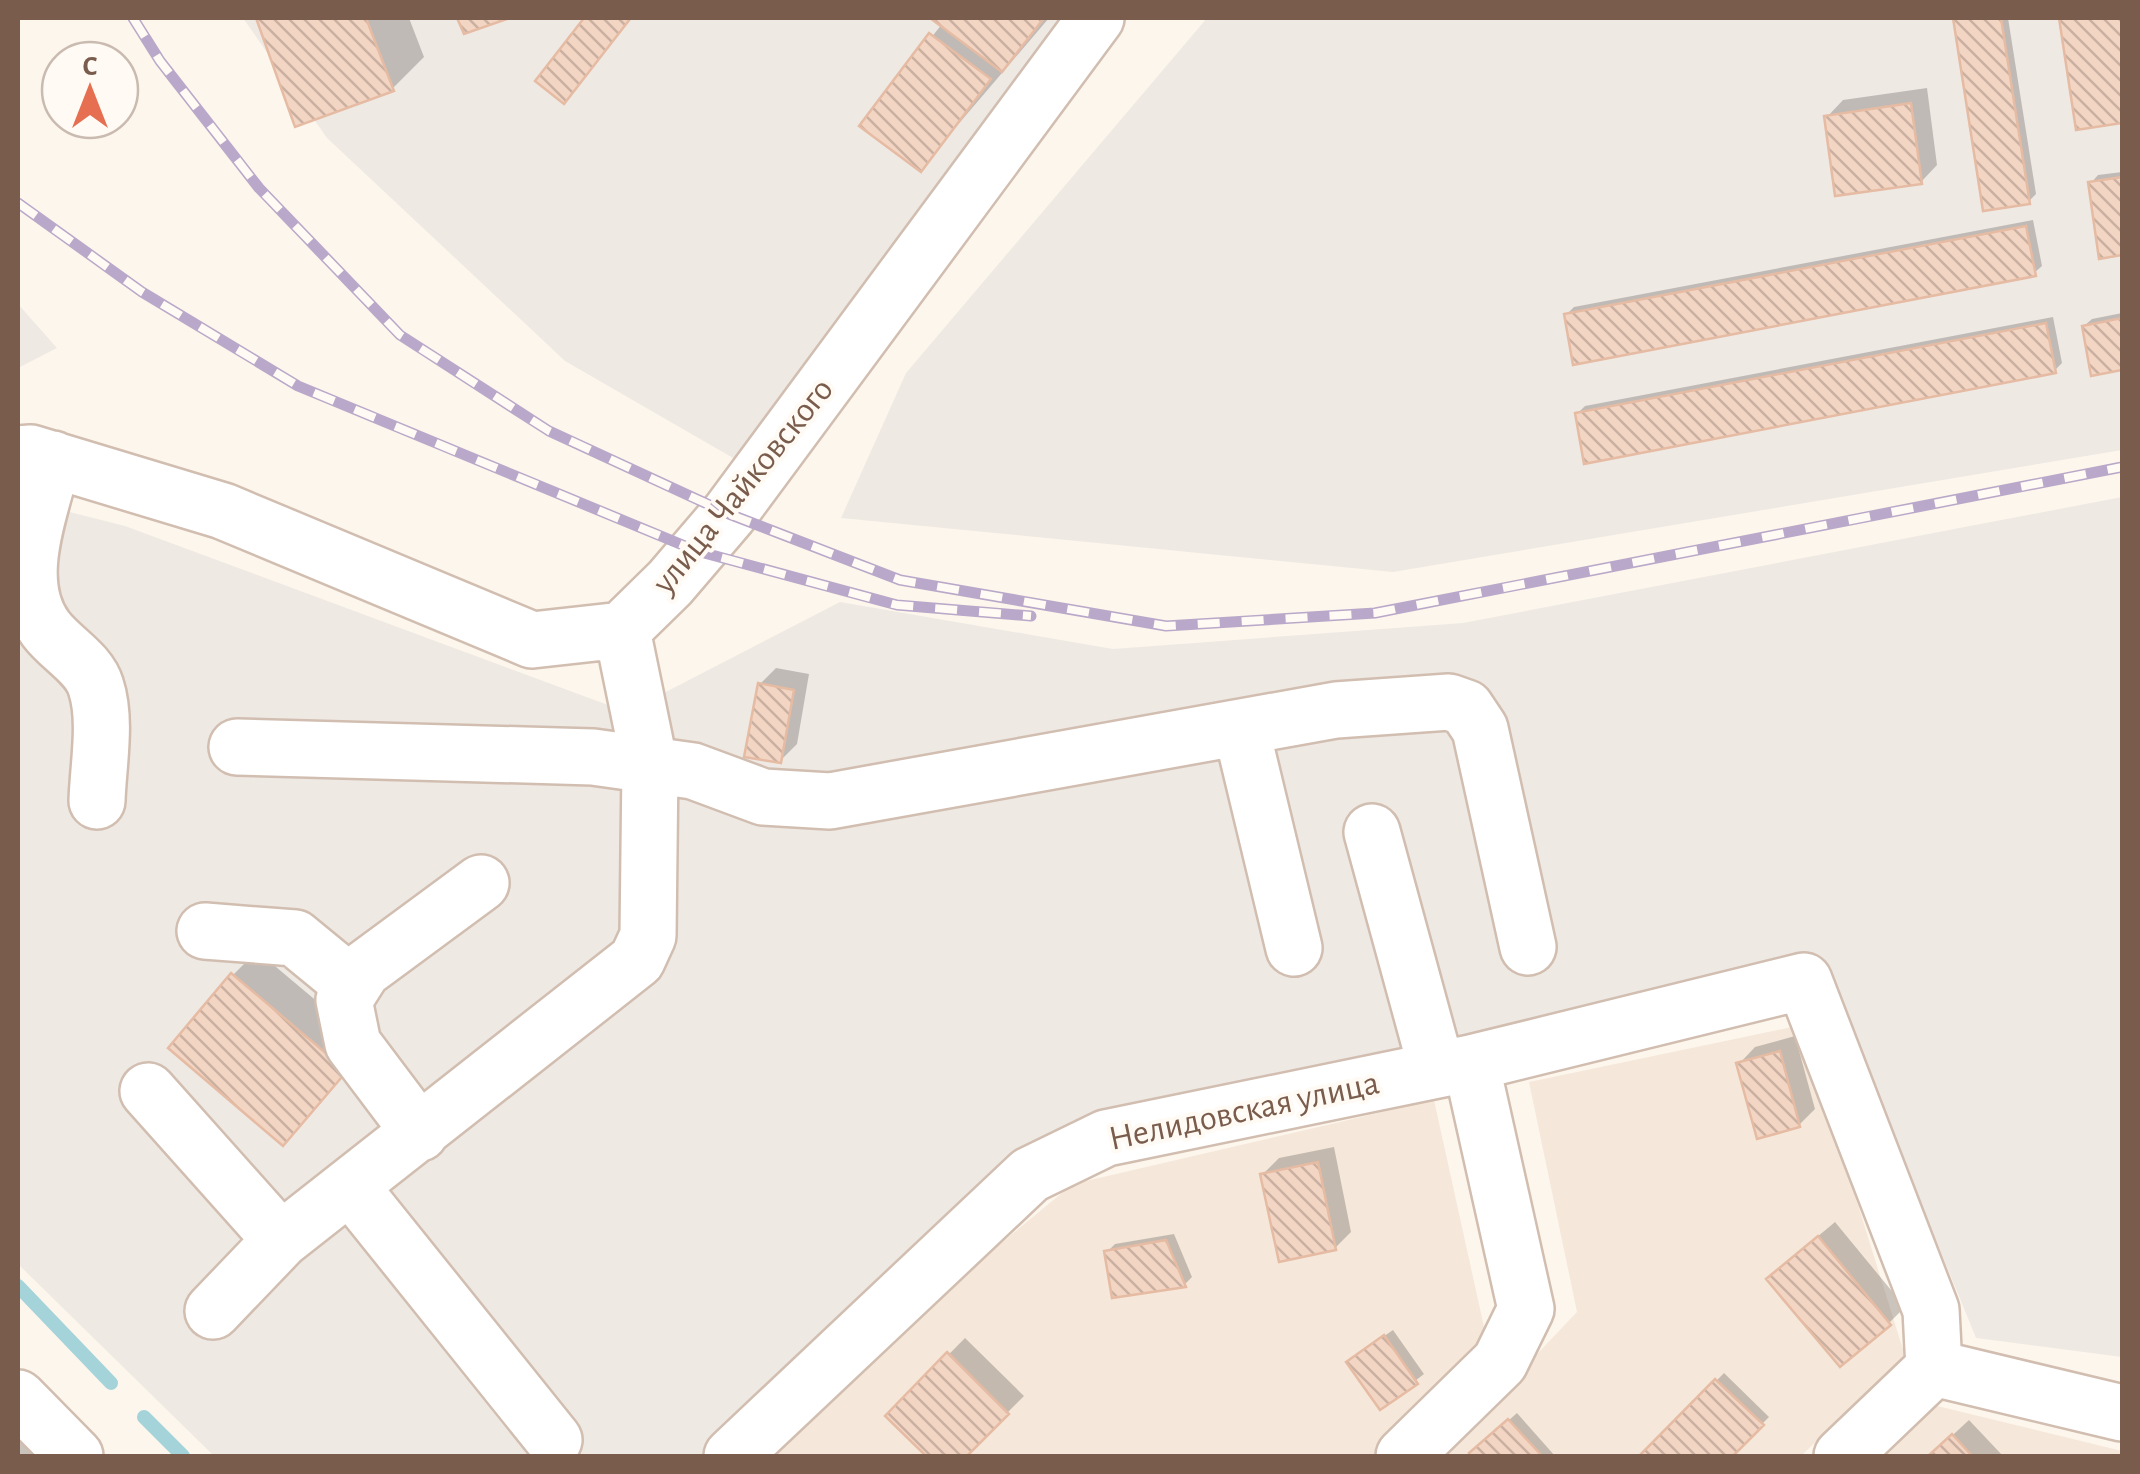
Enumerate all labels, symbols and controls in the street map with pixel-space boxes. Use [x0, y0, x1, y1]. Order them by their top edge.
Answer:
north arrow [40, 40, 140, 140]
text: С [82, 53, 98, 81]
street label: улица Чайковского [645, 372, 840, 601]
street label: Нелидовская улица [1106, 1065, 1382, 1157]

